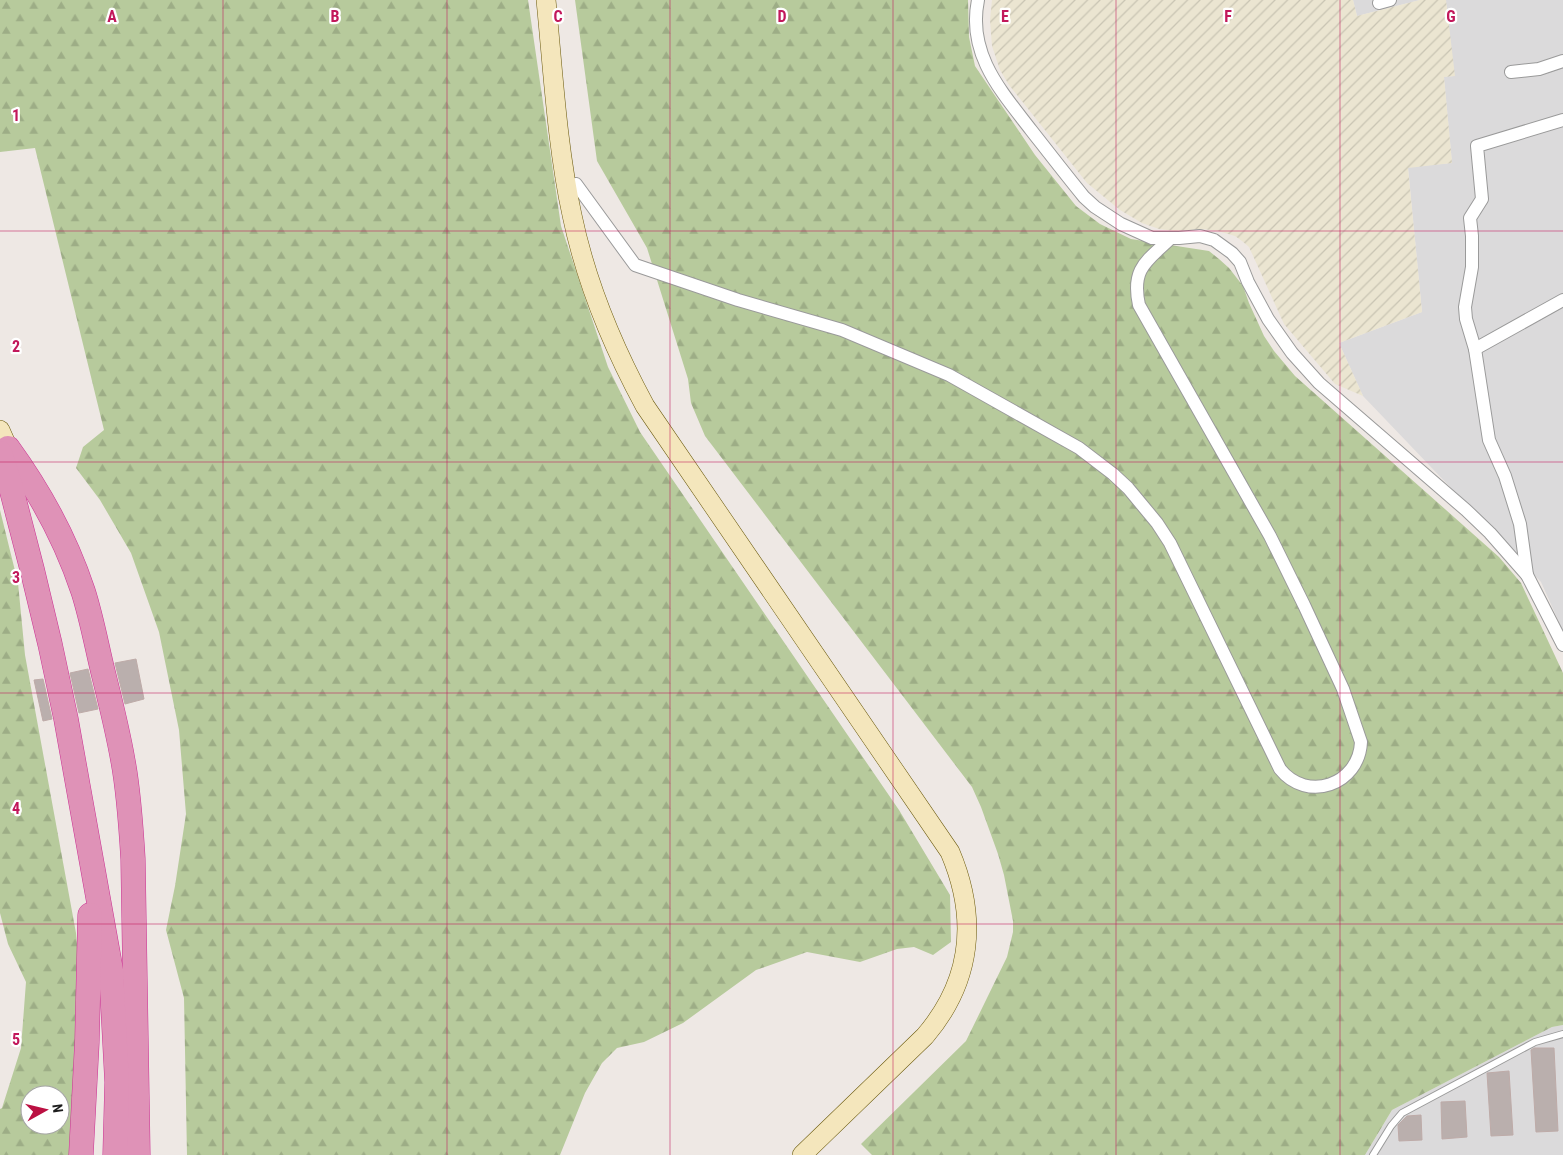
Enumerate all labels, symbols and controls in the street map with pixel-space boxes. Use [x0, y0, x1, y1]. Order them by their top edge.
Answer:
text: A [107, 7, 117, 26]
text: B [331, 7, 340, 26]
text: C [553, 7, 563, 26]
text: D [777, 7, 787, 26]
text: E [1001, 7, 1009, 26]
text: F [1224, 7, 1232, 26]
text: G [1446, 7, 1456, 26]
text: 1 [12, 106, 20, 125]
text: 2 [12, 337, 20, 356]
text: 3 [12, 568, 20, 587]
text: 4 [12, 799, 20, 818]
text: 5 [12, 1030, 20, 1049]
north arrow [20, 1085, 70, 1135]
text: N [49, 1103, 66, 1114]

